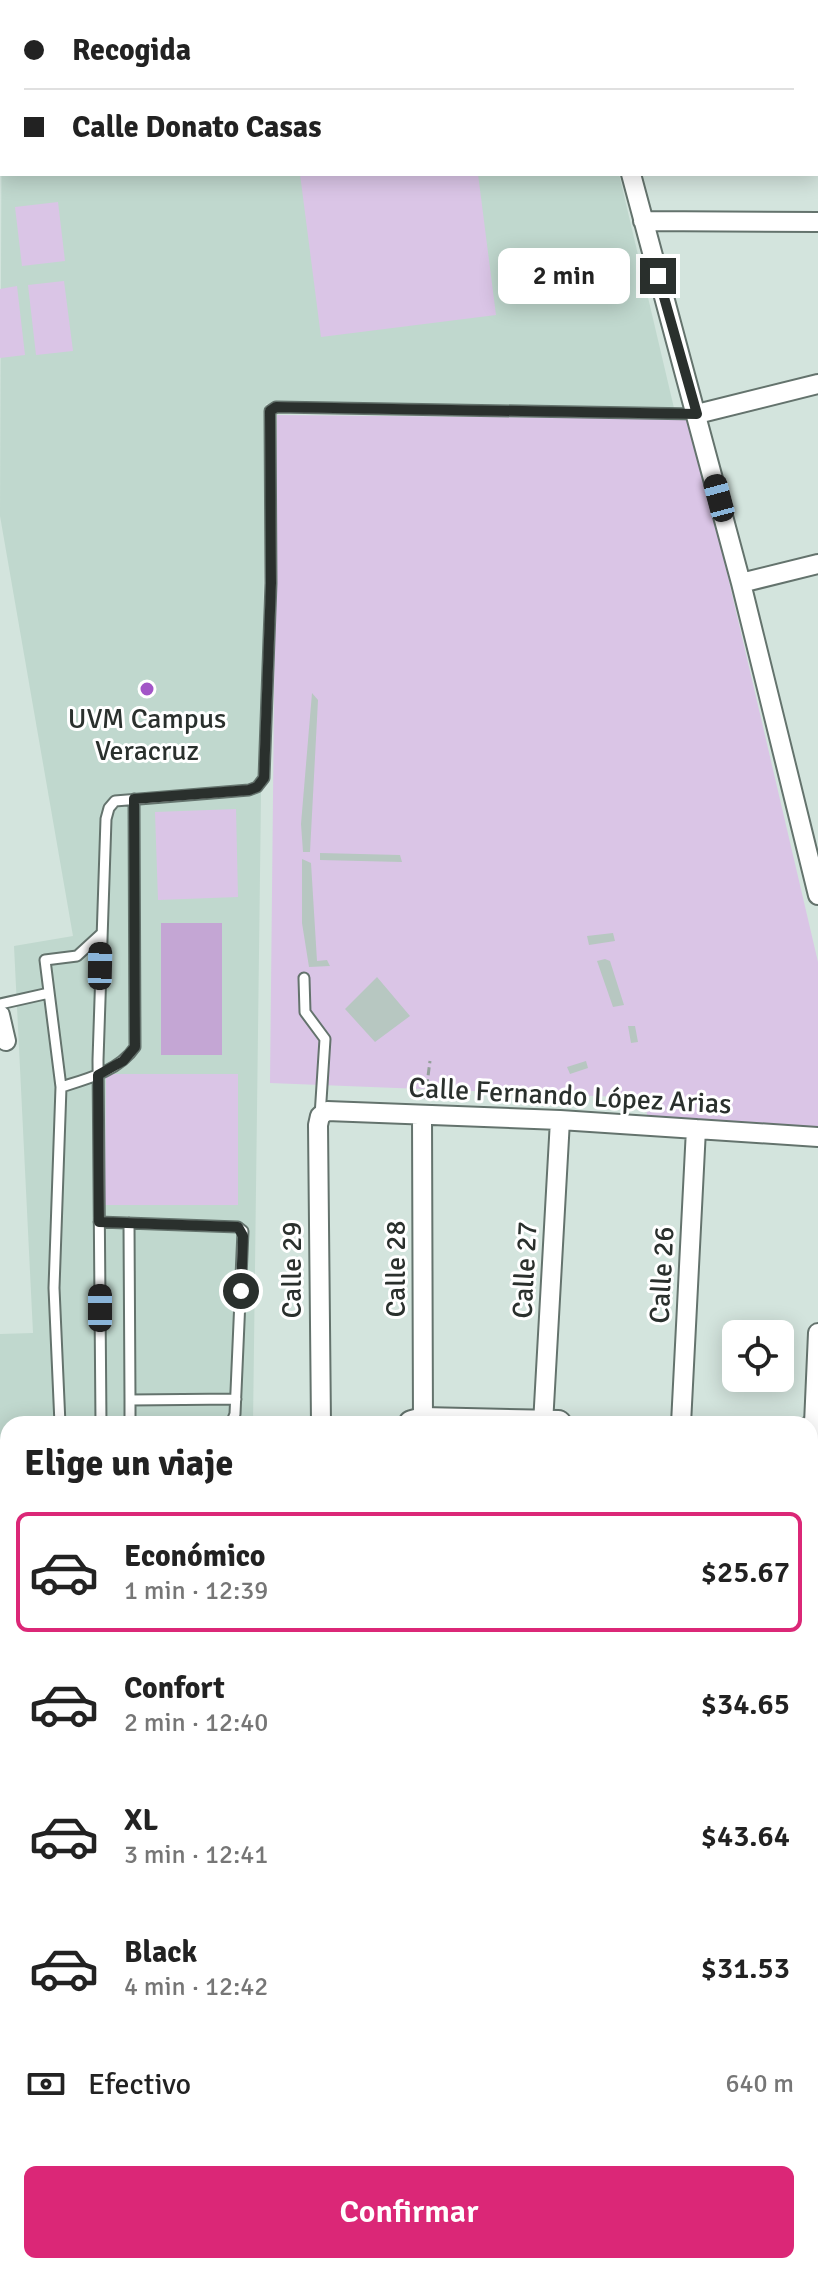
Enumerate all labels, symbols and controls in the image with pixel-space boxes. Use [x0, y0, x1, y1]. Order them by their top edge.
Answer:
text: Recogida [72, 32, 191, 69]
text: Calle Donato Casas [72, 109, 321, 146]
callout: 2 min [498, 248, 630, 304]
route end [640, 258, 676, 294]
text: 2 min [533, 260, 595, 292]
car [701, 472, 737, 524]
marker: UVM Campus Veracruz [138, 680, 156, 698]
place label: UVM Campus Veracruz [68, 702, 226, 768]
car [88, 942, 112, 990]
street label: Calle Fernando López Arias [408, 1071, 732, 1121]
street label: Calle 28 [379, 1220, 413, 1318]
street label: Calle 29 [275, 1221, 309, 1319]
street label: Calle 27 [505, 1221, 545, 1319]
street label: Calle 26 [642, 1226, 682, 1324]
route start [223, 1273, 259, 1309]
car [88, 1284, 112, 1332]
map controls [722, 1320, 794, 1392]
button: locate [722, 1320, 794, 1392]
text: Elige un viaje [24, 1441, 233, 1486]
icon: car [28, 1536, 100, 1608]
text: Económico [124, 1538, 266, 1575]
text: $25.67 [701, 1554, 790, 1591]
text: 1 min · 12:39 [124, 1575, 268, 1607]
icon: car [28, 1668, 100, 1740]
text: Confort [124, 1670, 225, 1707]
text: $34.65 [701, 1686, 790, 1723]
text: 2 min · 12:40 [124, 1707, 268, 1739]
icon: car [28, 1800, 100, 1872]
text: XL [124, 1802, 158, 1839]
text: $43.64 [701, 1818, 790, 1855]
text: 3 min · 12:41 [124, 1839, 268, 1871]
icon: car [28, 1932, 100, 2004]
text: Black [124, 1934, 197, 1971]
text: $31.53 [701, 1950, 790, 1987]
text: 4 min · 12:42 [124, 1971, 268, 2003]
icon: cash [24, 2062, 68, 2106]
text: Efectivo [88, 2066, 191, 2103]
text: 640 m [725, 2068, 794, 2100]
button: Confirmar [24, 2166, 794, 2258]

